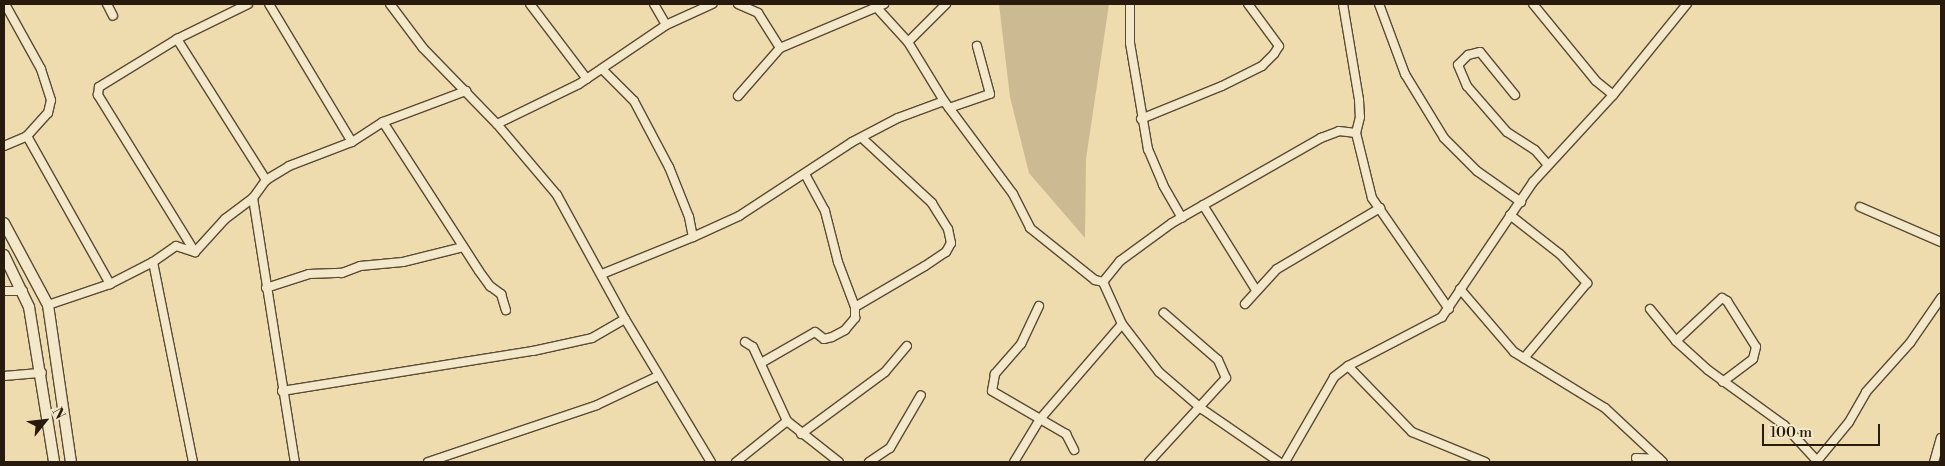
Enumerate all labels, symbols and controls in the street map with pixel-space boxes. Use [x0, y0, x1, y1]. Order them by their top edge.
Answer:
north arrow [20, 396, 70, 446]
text: N [48, 405, 69, 423]
scale bar [1765, 414, 1882, 446]
text: 100 m [1770, 423, 1812, 442]

